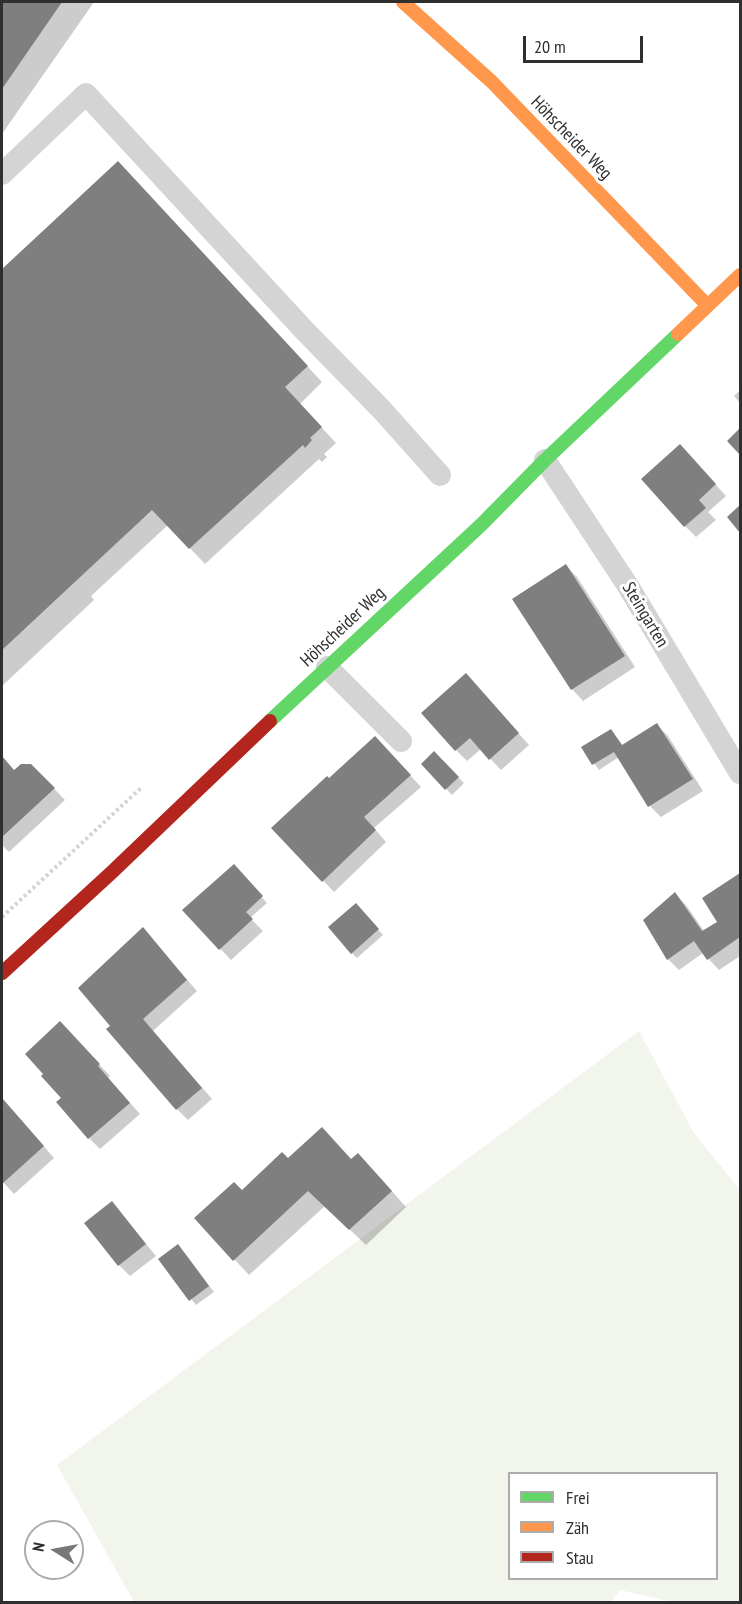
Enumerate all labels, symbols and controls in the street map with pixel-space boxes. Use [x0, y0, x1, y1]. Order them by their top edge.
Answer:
scale bar [526, 24, 646, 62]
text: 20 m [534, 35, 566, 58]
street label: Höhscheider Weg [526, 92, 616, 184]
street label: Steingarten [617, 578, 673, 652]
street label: Höhscheider Weg [296, 582, 390, 672]
legend [508, 1472, 718, 1580]
text: Frei [566, 1486, 590, 1509]
text: Zäh [566, 1516, 589, 1539]
north arrow [24, 1520, 84, 1580]
text: N [28, 1541, 49, 1553]
text: Stau [566, 1546, 594, 1569]

